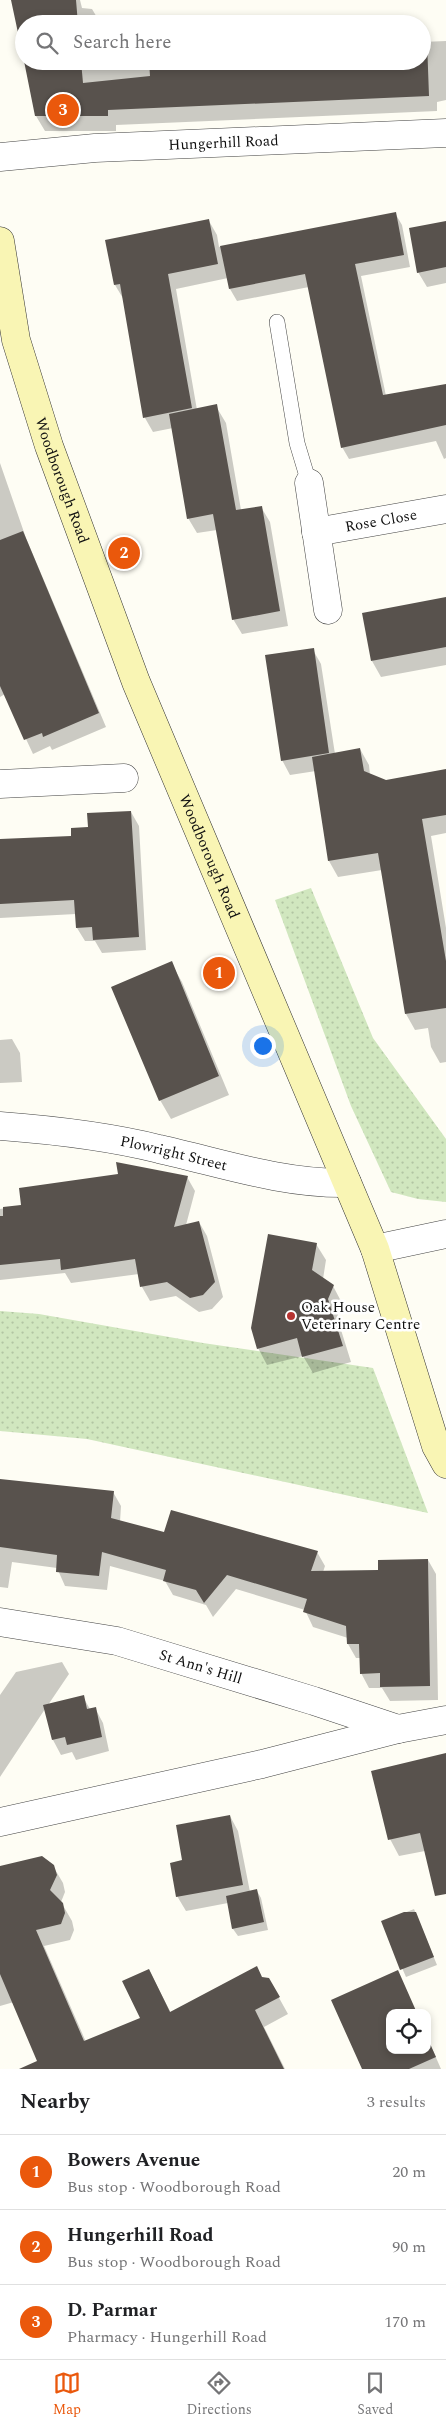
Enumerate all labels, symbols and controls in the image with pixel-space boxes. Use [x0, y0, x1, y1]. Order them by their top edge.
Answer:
search box [15, 15, 431, 70]
text: Search here [73, 28, 172, 57]
icon: search [33, 29, 61, 57]
pin: 3 [47, 91, 79, 129]
street label: Hungerhill Road [168, 129, 279, 156]
street label: Woodborough Road [29, 414, 95, 547]
street label: Rose Close [343, 503, 419, 538]
pin: 2 [108, 534, 140, 572]
street label: Woodborough Road [173, 791, 246, 922]
pin: 1 [203, 954, 235, 992]
your location [250, 1033, 276, 1059]
street label: Plowright Street [118, 1129, 230, 1177]
place label: Oak House Veterinary Centre [301, 1296, 420, 1336]
marker: Oak House Veterinary Centre [285, 1310, 297, 1322]
street label: St Ann's Hill [156, 1643, 245, 1690]
map controls [386, 2009, 431, 2054]
button: locate [386, 2009, 431, 2054]
text: Nearby [20, 2086, 90, 2118]
text: 3 results [367, 2090, 426, 2114]
text: Bowers Avenue [67, 2146, 200, 2175]
text: 1 [32, 2160, 40, 2184]
text: 20 m [392, 2160, 426, 2184]
text: Bus stop · Woodborough Road [67, 2175, 281, 2199]
text: Hungerhill Road [67, 2221, 214, 2250]
text: 2 [32, 2235, 40, 2259]
text: 90 m [392, 2235, 426, 2259]
text: Bus stop · Woodborough Road [67, 2250, 281, 2274]
text: D. Parmar [67, 2296, 157, 2325]
text: 3 [32, 2310, 40, 2334]
text: 170 m [384, 2310, 426, 2334]
text: Pharmacy · Hungerhill Road [67, 2325, 267, 2349]
tab: Map [53, 2369, 81, 2420]
tab: Directions [186, 2369, 252, 2420]
tab: Saved [357, 2369, 393, 2420]

